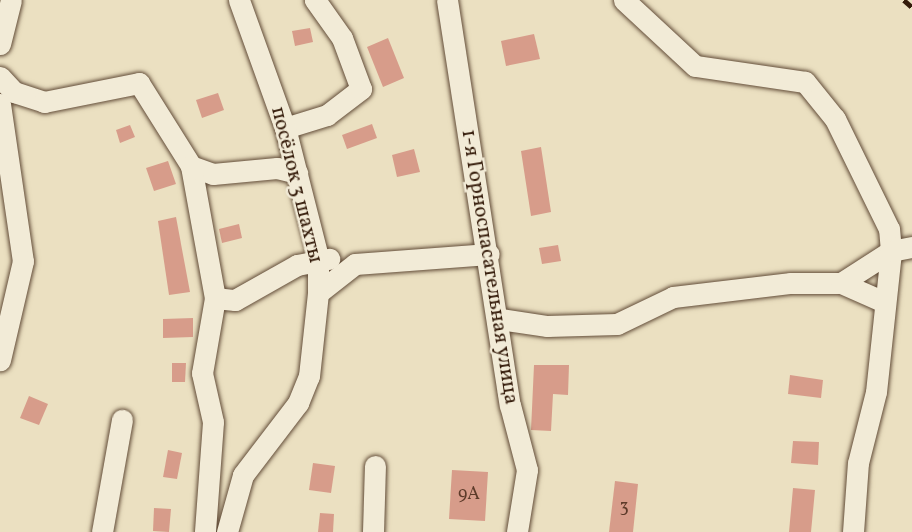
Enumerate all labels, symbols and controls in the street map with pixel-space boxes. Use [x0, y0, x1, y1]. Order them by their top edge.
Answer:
street label: посёлок 3 шахты [264, 104, 328, 266]
street label: 1-я Горноспасательная улица [455, 127, 523, 407]
house number: 9А [458, 484, 480, 506]
house number: 3 [619, 497, 629, 519]

